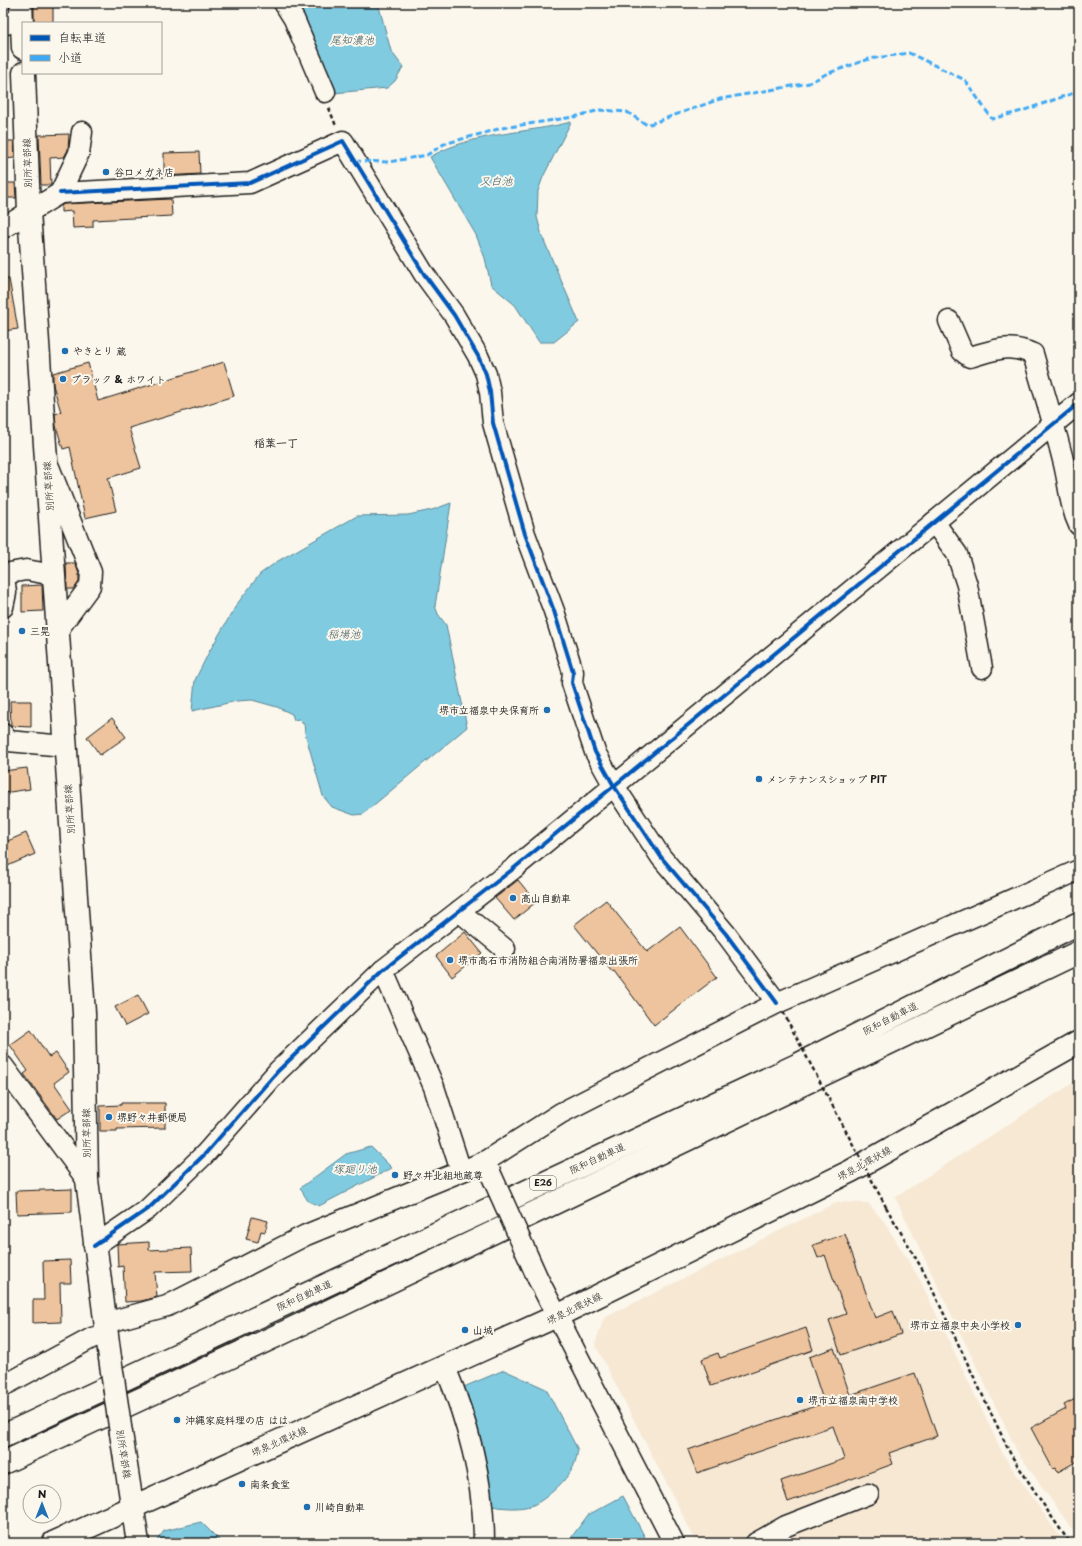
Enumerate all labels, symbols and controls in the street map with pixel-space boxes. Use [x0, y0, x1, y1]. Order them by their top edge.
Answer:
legend [22, 22, 162, 74]
text: 自転車道 [58, 28, 106, 46]
water label: 尾知濃池 [330, 31, 375, 48]
text: 小道 [58, 48, 82, 66]
street label: 別所草部線 [18, 138, 35, 188]
place label: 谷口メガネ店 [114, 164, 174, 179]
marker: 谷口メガネ店 [101, 167, 111, 177]
water label: 又白池 [480, 172, 513, 189]
place label: やきとり 蔵 [73, 343, 126, 358]
marker: やきとり 蔵 [60, 346, 70, 356]
place label: ブラック & ホワイト [71, 371, 166, 386]
marker: ブラック & ホワイト [58, 374, 68, 384]
district label: 稲葉一丁 [254, 434, 298, 451]
street label: 別所草部線 [38, 461, 57, 511]
place label: 三晃 [30, 623, 50, 638]
water label: 稲場池 [328, 625, 361, 642]
marker: 三晃 [17, 626, 27, 636]
place label: 堺市立福泉中央保育所 [439, 702, 539, 717]
marker: 堺市立福泉中央保育所 [542, 705, 552, 715]
place label: メンテナンスショップ PIT [767, 771, 887, 786]
marker: メンテナンスショップ PIT [754, 774, 764, 784]
street label: 別所草部線 [59, 784, 78, 834]
place label: 高山自動車 [521, 890, 571, 905]
marker: 高山自動車 [508, 893, 518, 903]
place label: 堺市高石市消防組合南消防署福泉出張所 [458, 952, 638, 967]
marker: 堺市高石市消防組合南消防署福泉出張所 [445, 955, 455, 965]
street label: 阪和自動車道 [860, 997, 920, 1038]
street label: 別所草部線 [78, 1108, 93, 1158]
place label: 堺野々井郵便局 [117, 1109, 187, 1124]
marker: 堺野々井郵便局 [104, 1112, 114, 1122]
street label: 阪和自動車道 [566, 1138, 627, 1177]
street label: 堺泉北環状線 [834, 1141, 894, 1184]
water label: 塚廻り池 [333, 1160, 378, 1177]
place label: 野々井北組地蔵尊 [403, 1167, 483, 1182]
marker: 野々井北組地蔵尊 [390, 1170, 400, 1180]
road number: E26 [530, 1176, 556, 1190]
street label: 阪和自動車道 [273, 1275, 334, 1314]
street label: 堺泉北環状線 [544, 1288, 604, 1327]
place label: 堺市立福泉中央小学校 [910, 1317, 1010, 1332]
marker: 堺市立福泉中央小学校 [1013, 1320, 1023, 1330]
place label: 山城 [473, 1322, 493, 1337]
marker: 山城 [460, 1325, 470, 1335]
place label: 堺市立福泉南中学校 [808, 1392, 898, 1407]
marker: 堺市立福泉南中学校 [795, 1395, 805, 1405]
place label: 沖縄家庭料理の店 はは [185, 1412, 288, 1427]
marker: 沖縄家庭料理の店 はは [172, 1415, 182, 1425]
street label: 堺泉北環状線 [248, 1421, 309, 1460]
street label: 別所草部線 [113, 1428, 136, 1480]
place label: 南条食堂 [250, 1476, 290, 1491]
marker: 南条食堂 [237, 1479, 247, 1489]
north arrow [22, 1484, 62, 1524]
text: N [38, 1485, 47, 1502]
place label: 川崎自動車 [315, 1499, 365, 1514]
marker: 川崎自動車 [302, 1502, 312, 1512]

